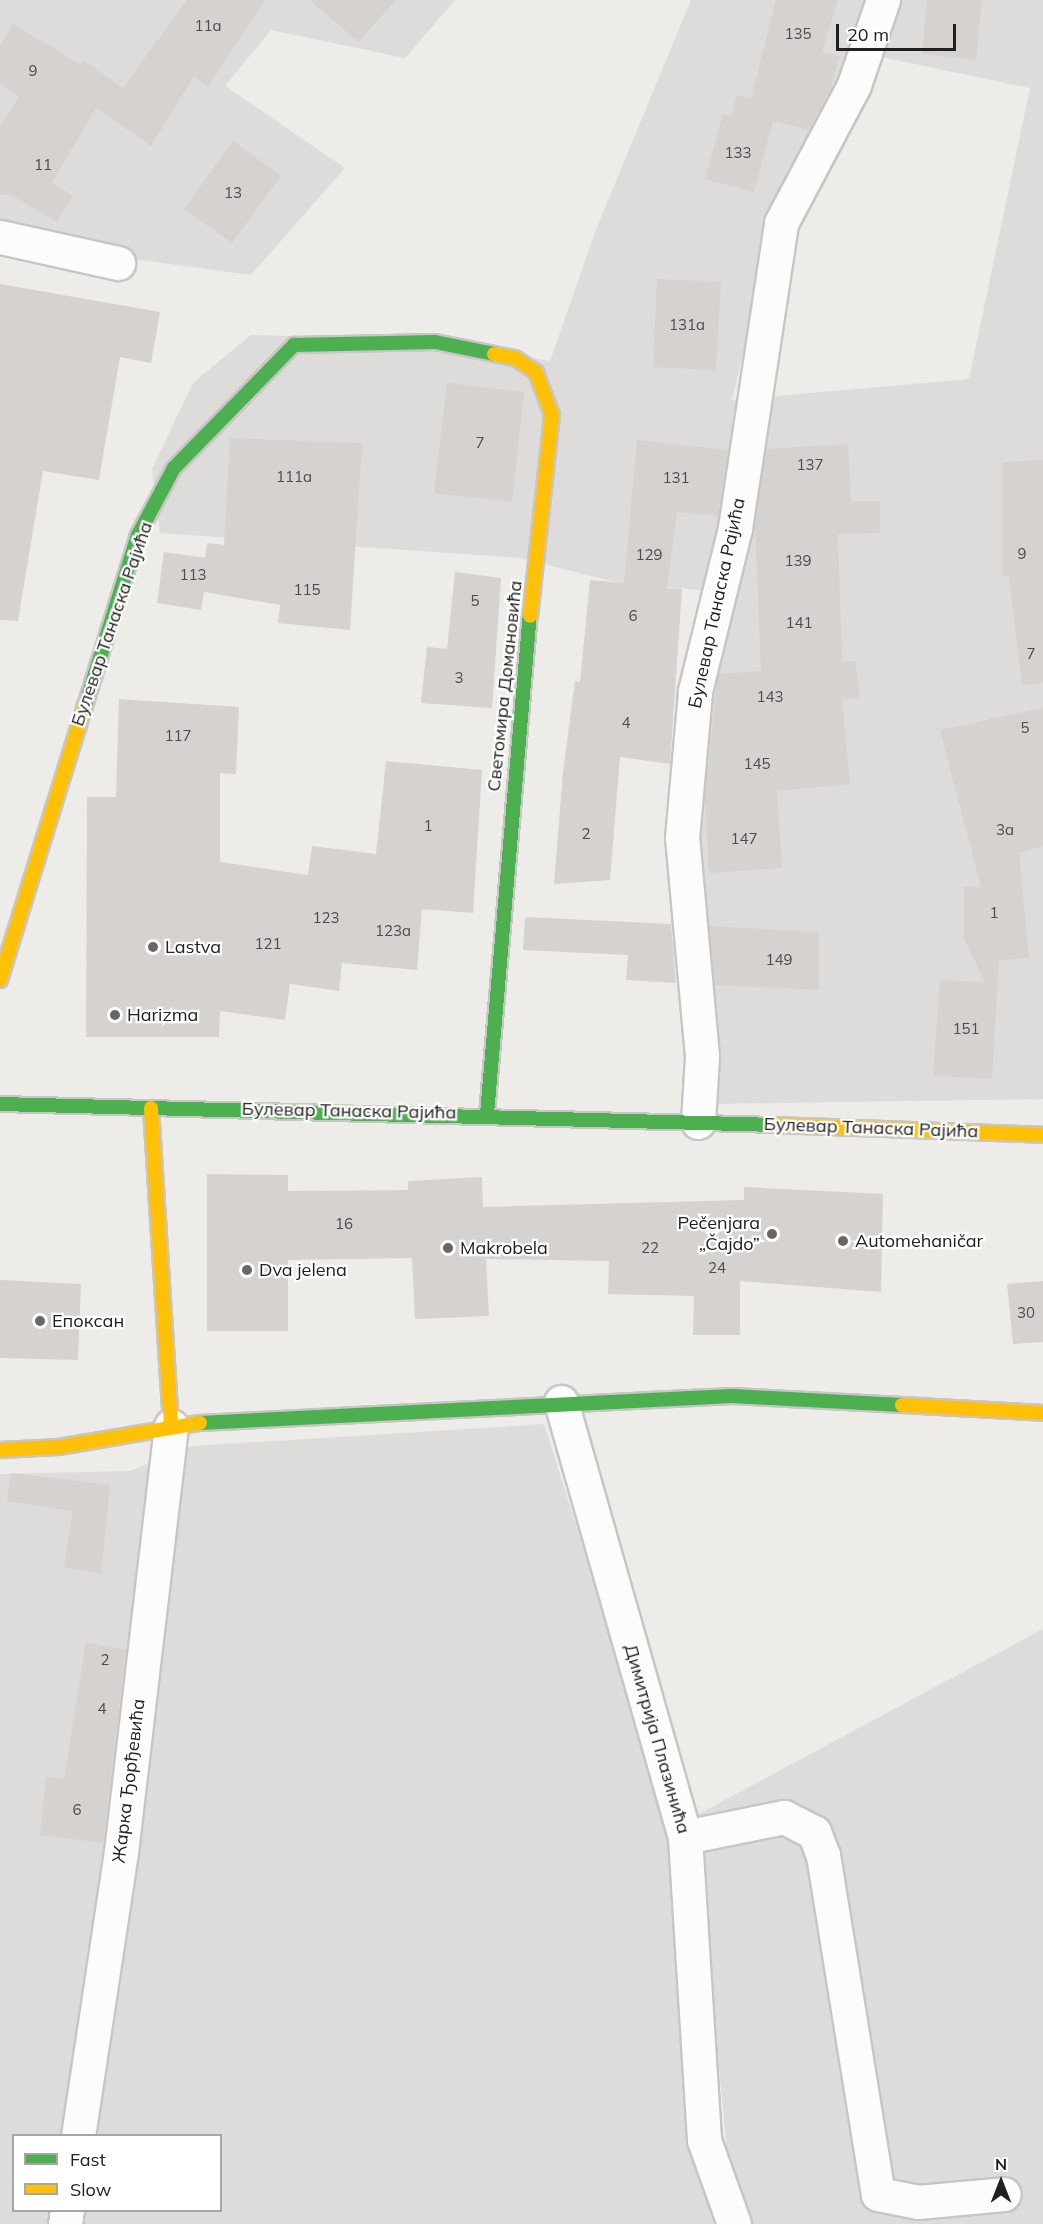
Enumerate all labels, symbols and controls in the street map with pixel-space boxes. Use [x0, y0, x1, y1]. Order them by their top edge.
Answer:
scale bar [839, 12, 959, 50]
house number: 11a [195, 17, 221, 35]
text: 20 m [847, 23, 889, 46]
house number: 135 [785, 25, 811, 43]
house number: 9 [29, 62, 37, 80]
house number: 133 [725, 144, 751, 162]
house number: 11 [34, 156, 52, 174]
house number: 13 [224, 184, 242, 202]
house number: 131a [669, 316, 705, 334]
house number: 7 [476, 434, 484, 452]
house number: 137 [797, 456, 823, 474]
house number: 111a [276, 468, 312, 486]
house number: 131 [663, 469, 689, 487]
street label: Булевар Танаска Рајића [684, 496, 750, 710]
street label: Булевар Танаска Рајића [67, 519, 157, 729]
house number: 9 [1018, 545, 1026, 563]
house number: 129 [636, 546, 662, 564]
house number: 139 [785, 552, 811, 570]
house number: 113 [180, 566, 206, 584]
street label: Светомира Домановића [483, 579, 527, 793]
house number: 115 [294, 581, 320, 599]
house number: 5 [471, 592, 479, 610]
house number: 6 [629, 607, 637, 625]
house number: 141 [786, 614, 812, 632]
house number: 7 [1027, 645, 1035, 663]
house number: 3 [455, 669, 463, 687]
house number: 143 [757, 688, 783, 706]
house number: 4 [622, 714, 630, 732]
house number: 5 [1021, 719, 1029, 737]
house number: 117 [165, 727, 191, 745]
house number: 145 [744, 755, 770, 773]
house number: 1 [424, 817, 432, 835]
house number: 3a [996, 821, 1014, 839]
house number: 2 [582, 825, 590, 843]
house number: 147 [731, 830, 757, 848]
house number: 1 [990, 904, 998, 922]
house number: 123 [313, 909, 339, 927]
house number: 123a [375, 922, 411, 940]
house number: 121 [255, 935, 281, 953]
place label: Lastva [165, 936, 221, 958]
marker: Lastva [146, 940, 160, 954]
house number: 149 [766, 951, 792, 969]
place label: Harizma [127, 1004, 198, 1026]
marker: Harizma [108, 1008, 122, 1022]
house number: 151 [953, 1020, 979, 1038]
street label: Булевар Танаска Рајића [242, 1098, 456, 1124]
street label: Булевар Танаска Рајића [763, 1113, 979, 1143]
place label: Pečenjara „Čajdo” [677, 1213, 760, 1256]
house number: 16 [335, 1215, 353, 1233]
marker: Pečenjara „Čajdo” [765, 1227, 779, 1241]
place label: Automehaničar [855, 1230, 983, 1252]
marker: Automehaničar [836, 1234, 850, 1248]
place label: Makrobela [460, 1237, 548, 1259]
house number: 22 [641, 1239, 659, 1257]
marker: Makrobela [441, 1241, 455, 1255]
place label: Dva jelena [259, 1259, 347, 1281]
house number: 24 [708, 1259, 726, 1277]
marker: Dva jelena [240, 1263, 254, 1277]
house number: 30 [1017, 1304, 1035, 1322]
place label: Епоксан [52, 1310, 124, 1332]
marker: Епоксан [33, 1314, 47, 1328]
street label: Димитрија Плазинића [620, 1642, 694, 1836]
house number: 2 [101, 1651, 109, 1669]
street label: Жарка Ђорђевића [108, 1698, 150, 1864]
house number: 4 [98, 1700, 106, 1718]
house number: 6 [73, 1801, 81, 1819]
legend [12, 2134, 222, 2212]
text: Fast [70, 2148, 106, 2171]
north arrow [971, 2152, 1031, 2212]
text: N [995, 2154, 1007, 2174]
text: Slow [70, 2178, 111, 2201]

